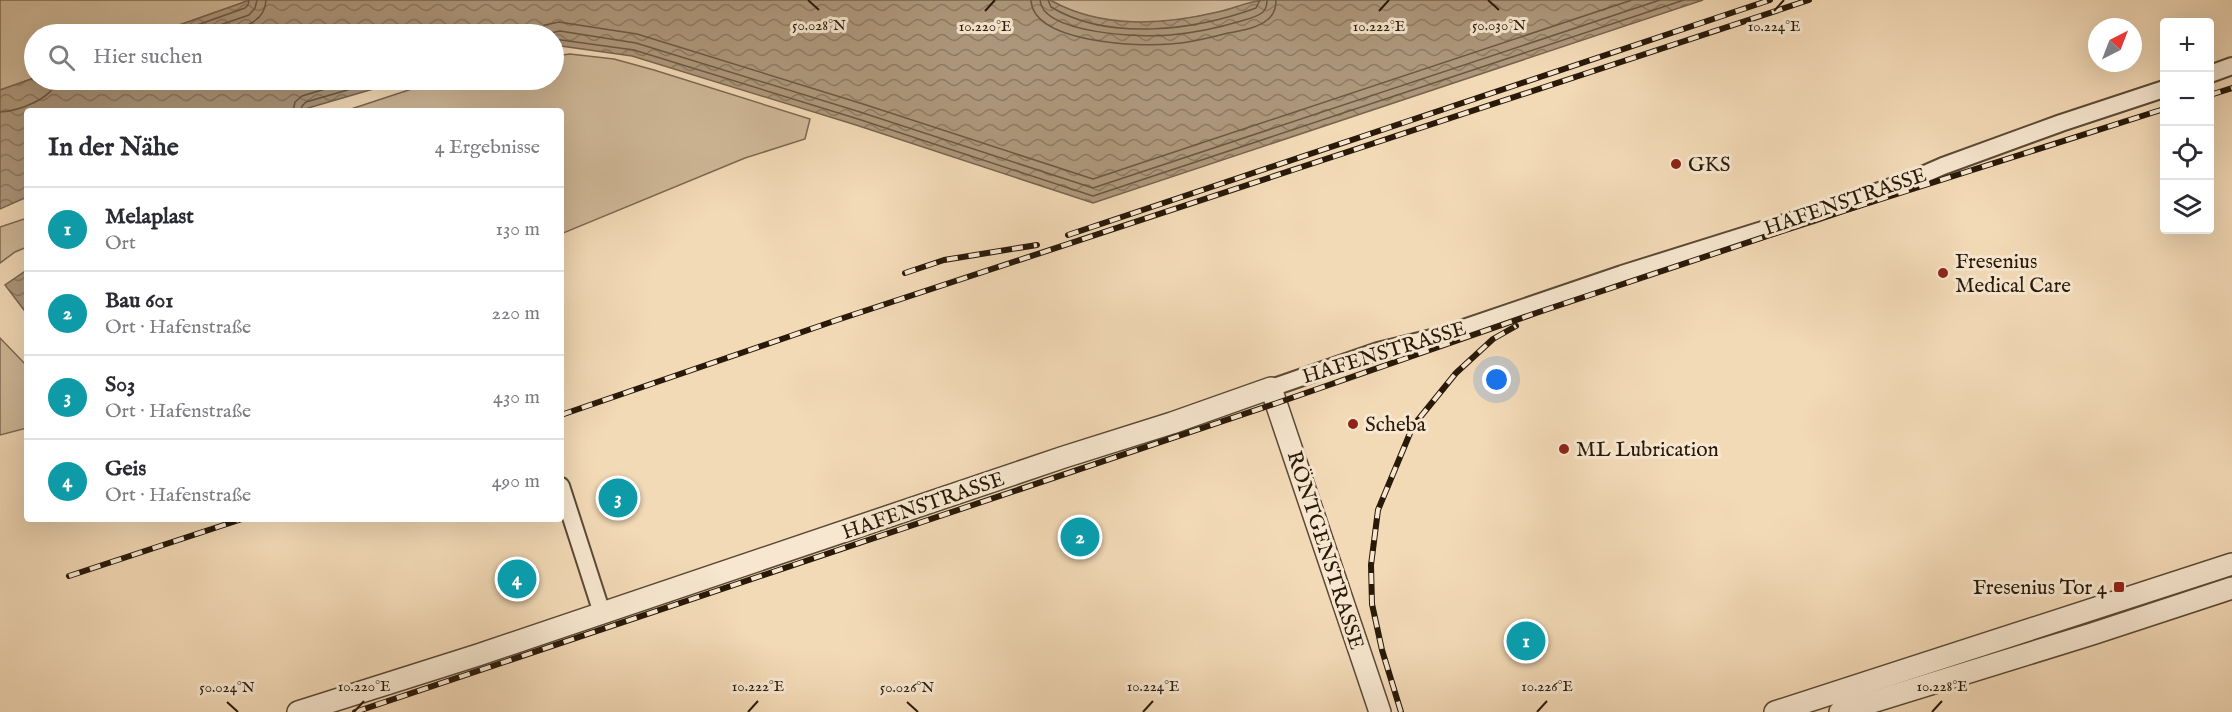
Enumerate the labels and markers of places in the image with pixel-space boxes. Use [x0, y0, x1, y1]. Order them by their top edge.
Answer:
place label: GKS [1688, 152, 1731, 179]
marker: GKS [1669, 157, 1683, 171]
place label: Fresenius Medical Care [1955, 249, 2071, 300]
marker: Fresenius Medical Care [1936, 266, 1950, 280]
place label: Scheba [1365, 412, 1427, 439]
marker: Scheba [1346, 417, 1360, 431]
place label: ML Lubrication [1576, 437, 1719, 464]
marker: ML Lubrication [1557, 442, 1571, 456]
pin: 3 [598, 476, 638, 520]
pin: 2 [1060, 514, 1100, 560]
pin: 4 [498, 556, 536, 602]
place label: Fresenius Tor 4 [1973, 575, 2108, 602]
marker: Fresenius Tor 4 [2112, 580, 2126, 594]
pin: 1 [1506, 618, 1546, 664]

